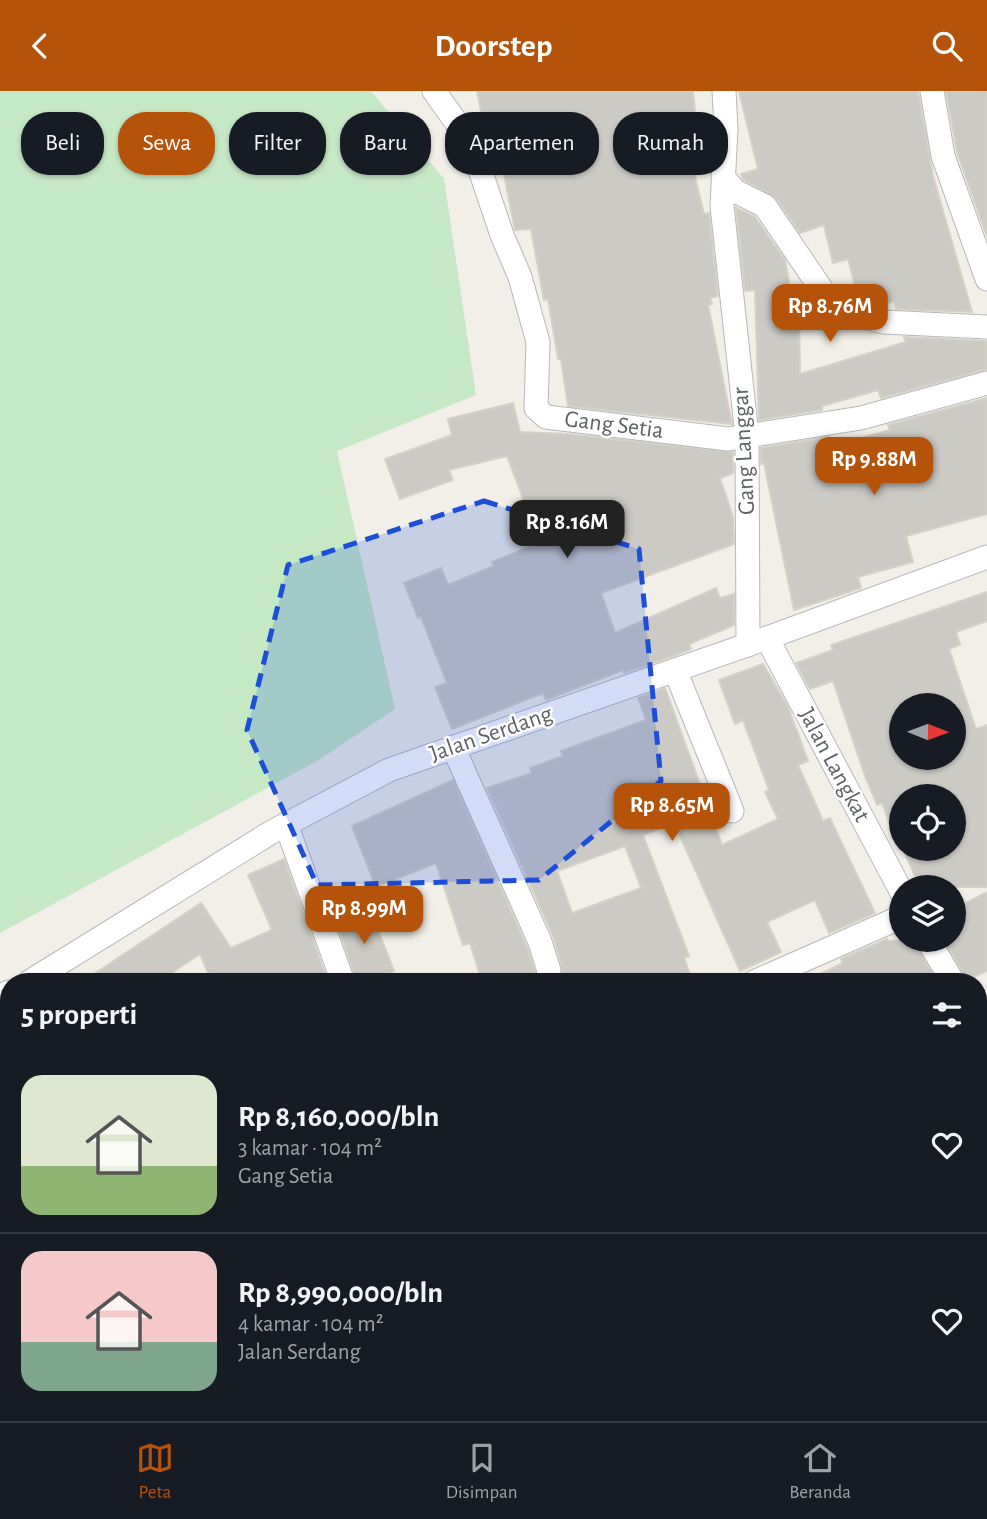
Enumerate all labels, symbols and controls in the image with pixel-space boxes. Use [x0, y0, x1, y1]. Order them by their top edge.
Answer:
icon: back [21, 27, 59, 65]
icon: search [928, 27, 966, 65]
text: Doorstep [435, 30, 552, 62]
chip: Beli [21, 112, 104, 175]
chip: Sewa [118, 112, 215, 175]
chip: Filter [229, 112, 326, 175]
chip: Baru [340, 112, 431, 175]
chip: Apartemen [445, 112, 599, 175]
chip: Rumah [613, 112, 728, 175]
pin: Rp 8.76M [758, 285, 902, 344]
text: Rp 8.76M [788, 295, 872, 318]
street label: Gang Langgar [729, 386, 759, 516]
street label: Gang Setia [563, 407, 665, 443]
pin: Rp 9.88M [802, 437, 946, 497]
text: Rp 9.88M [831, 448, 917, 471]
pin: Rp 8.16M [495, 501, 639, 560]
text: Rp 8.16M [526, 511, 608, 534]
north arrow [889, 693, 966, 770]
map controls [889, 693, 966, 952]
street label: Jalan Serdang [426, 702, 556, 766]
street label: Jalan Langkat [794, 704, 874, 826]
pin: Rp 8.65M [600, 783, 744, 843]
button: locate [889, 784, 966, 861]
text: Rp 8.65M [630, 794, 714, 817]
button: layers [889, 875, 966, 952]
pin: Rp 8.99M [292, 887, 436, 946]
text: Rp 8.99M [321, 897, 407, 920]
icon: filters [928, 996, 966, 1034]
text: 5 properti [21, 1000, 137, 1030]
text: Rp 8,160,000/bln [238, 1102, 439, 1132]
icon: home [77, 1103, 161, 1187]
icon: heart [928, 1126, 966, 1164]
text: 3 kamar · 104 m² [238, 1137, 382, 1160]
text: Gang Setia [238, 1165, 333, 1188]
text: Rp 8,990,000/bln [238, 1278, 443, 1308]
icon: home [77, 1279, 161, 1363]
icon: heart [928, 1302, 966, 1340]
text: 4 kamar · 104 m² [238, 1313, 384, 1336]
text: Jalan Serdang [238, 1341, 361, 1364]
tab: Peta [136, 1439, 174, 1504]
tab: Disimpan [446, 1439, 518, 1504]
tab: Beranda [789, 1439, 851, 1504]

